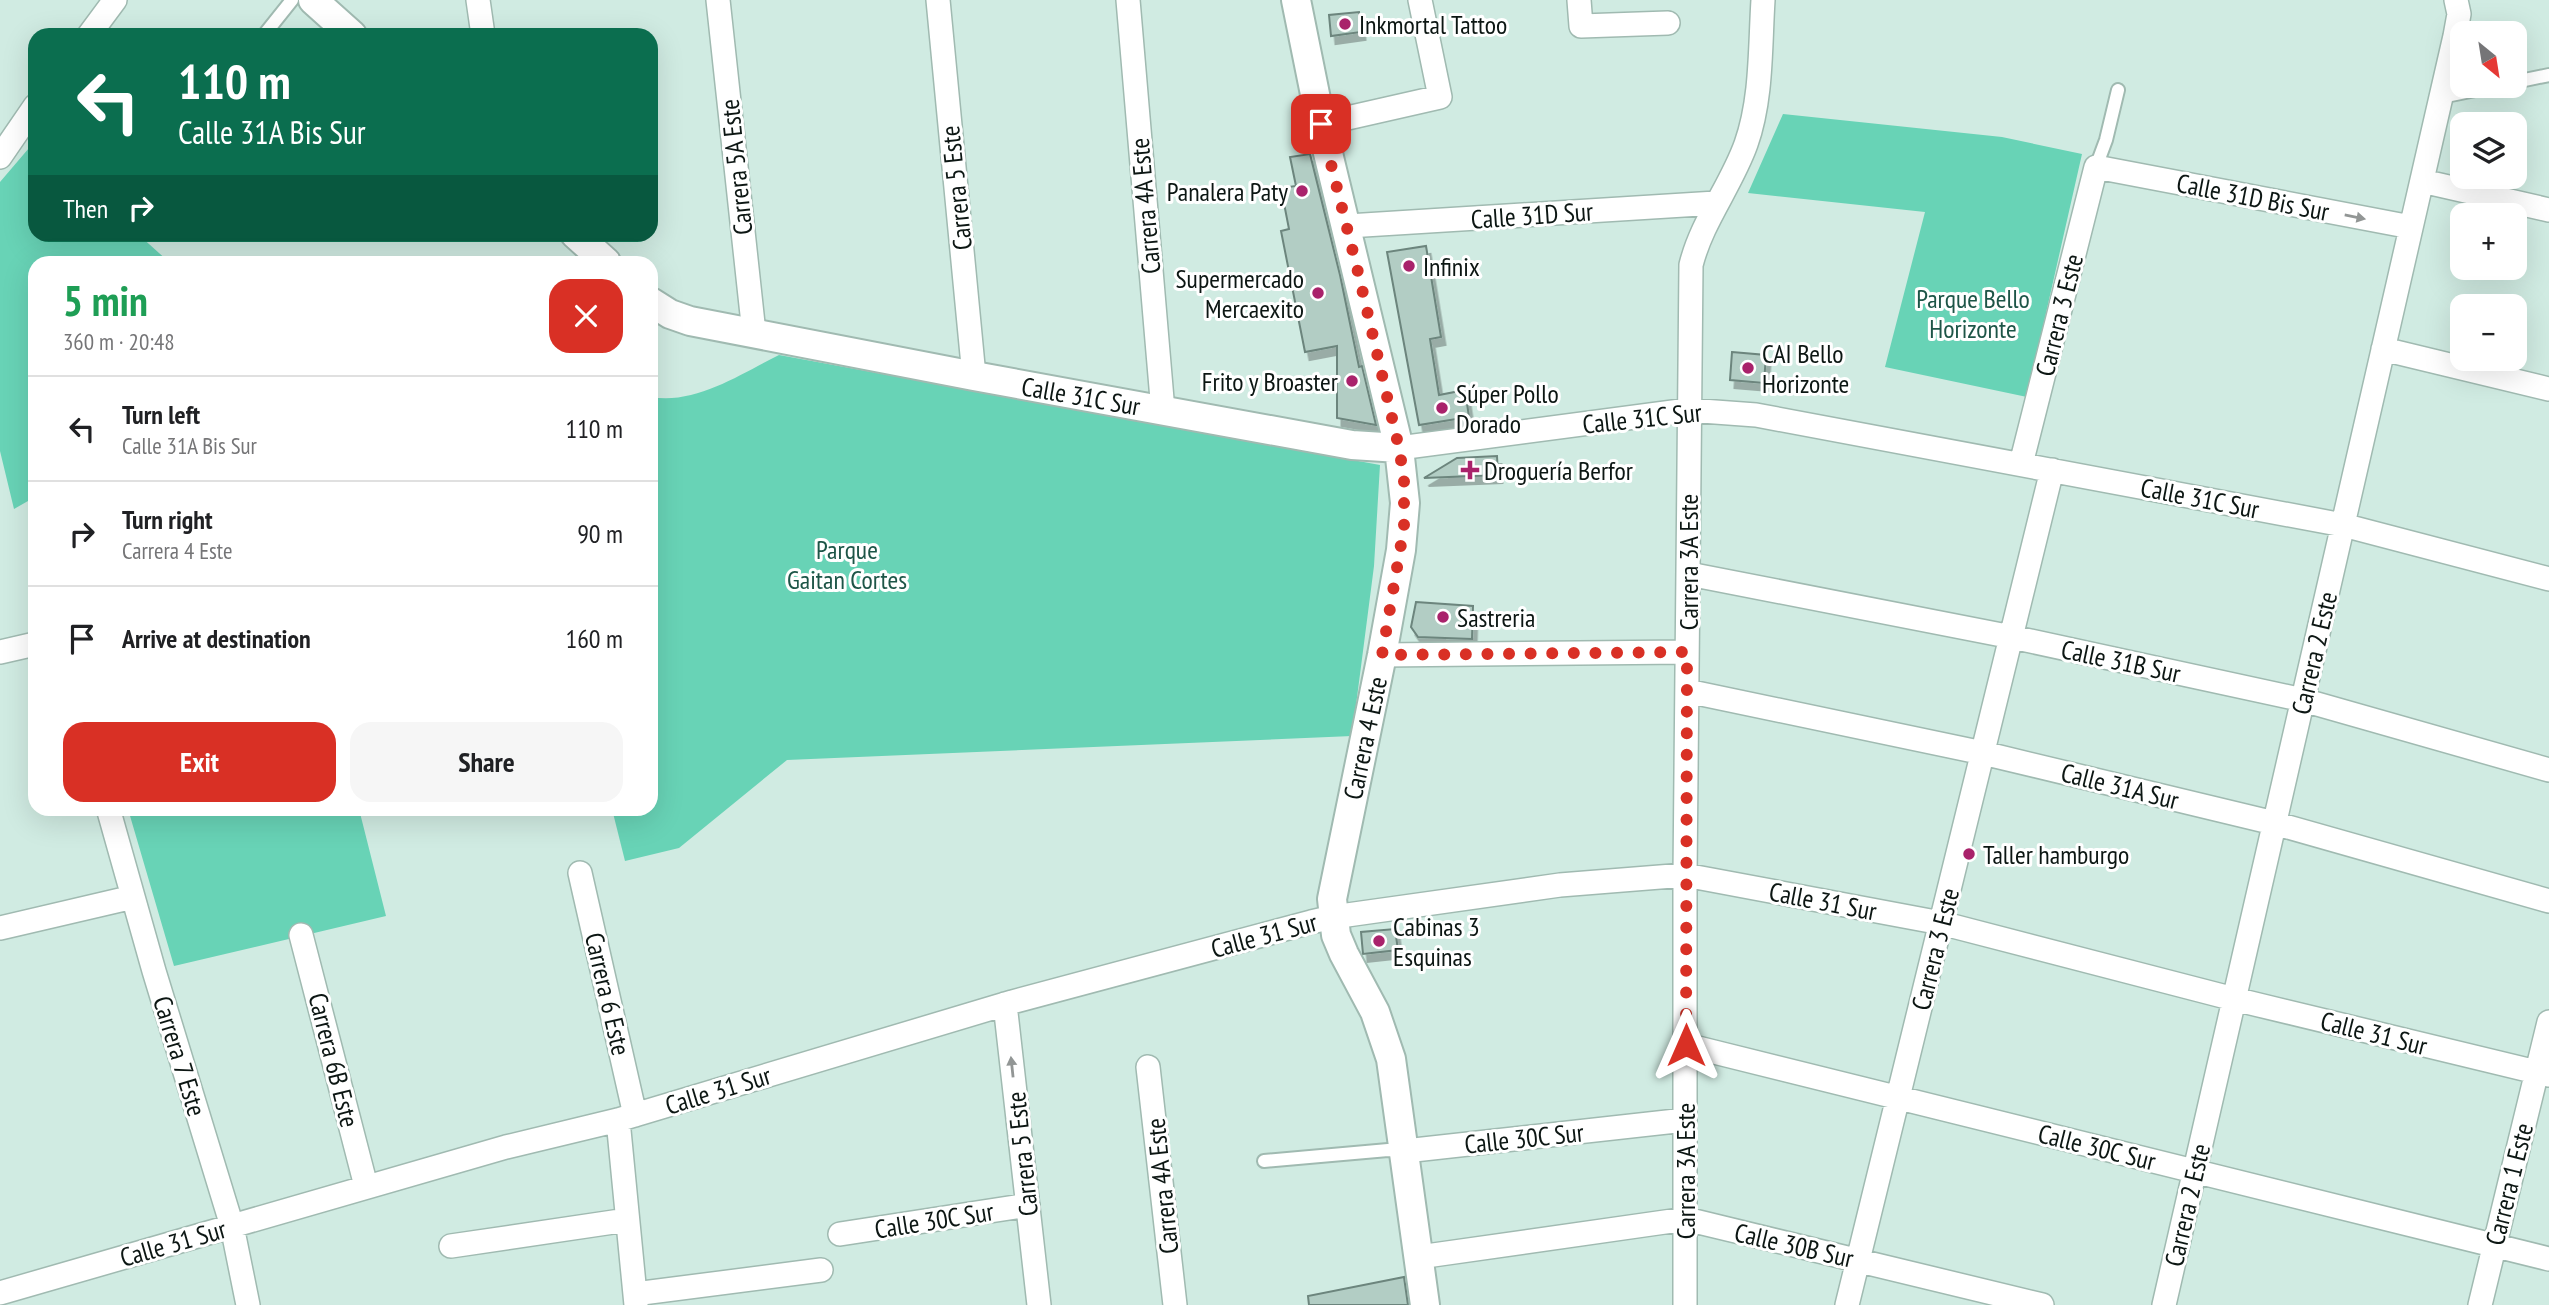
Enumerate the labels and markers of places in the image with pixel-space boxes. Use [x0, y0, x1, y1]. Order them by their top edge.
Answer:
place label: Inkmortal Tattoo [1359, 8, 1507, 41]
marker: Inkmortal Tattoo [1337, 16, 1353, 32]
pin [1291, 94, 1351, 154]
place label: Panalera Paty [1167, 175, 1288, 208]
marker: Panalera Paty [1294, 183, 1310, 199]
place label: Infinix [1423, 250, 1480, 283]
marker: Infinix [1401, 258, 1417, 274]
place label: Supermercado Mercaexito [1175, 262, 1304, 325]
marker: Supermercado Mercaexito [1310, 285, 1326, 301]
place label: CAI Bello Horizonte [1762, 337, 1849, 400]
marker: CAI Bello Horizonte [1740, 360, 1756, 376]
place label: Frito y Broaster [1202, 365, 1338, 398]
marker: Frito y Broaster [1344, 373, 1360, 389]
place label: Súper Pollo Dorado [1456, 377, 1559, 440]
marker: Súper Pollo Dorado [1434, 400, 1450, 416]
place label: Droguería Berfor [1484, 454, 1633, 487]
marker: Droguería Berfor [1462, 462, 1478, 478]
place label: Sastreria [1457, 601, 1536, 634]
marker: Sastreria [1435, 609, 1451, 625]
place label: Taller hamburgo [1983, 838, 2129, 871]
marker: Taller hamburgo [1961, 846, 1977, 862]
place label: Cabinas 3 Esquinas [1393, 910, 1480, 973]
marker: Cabinas 3 Esquinas [1371, 933, 1387, 949]

